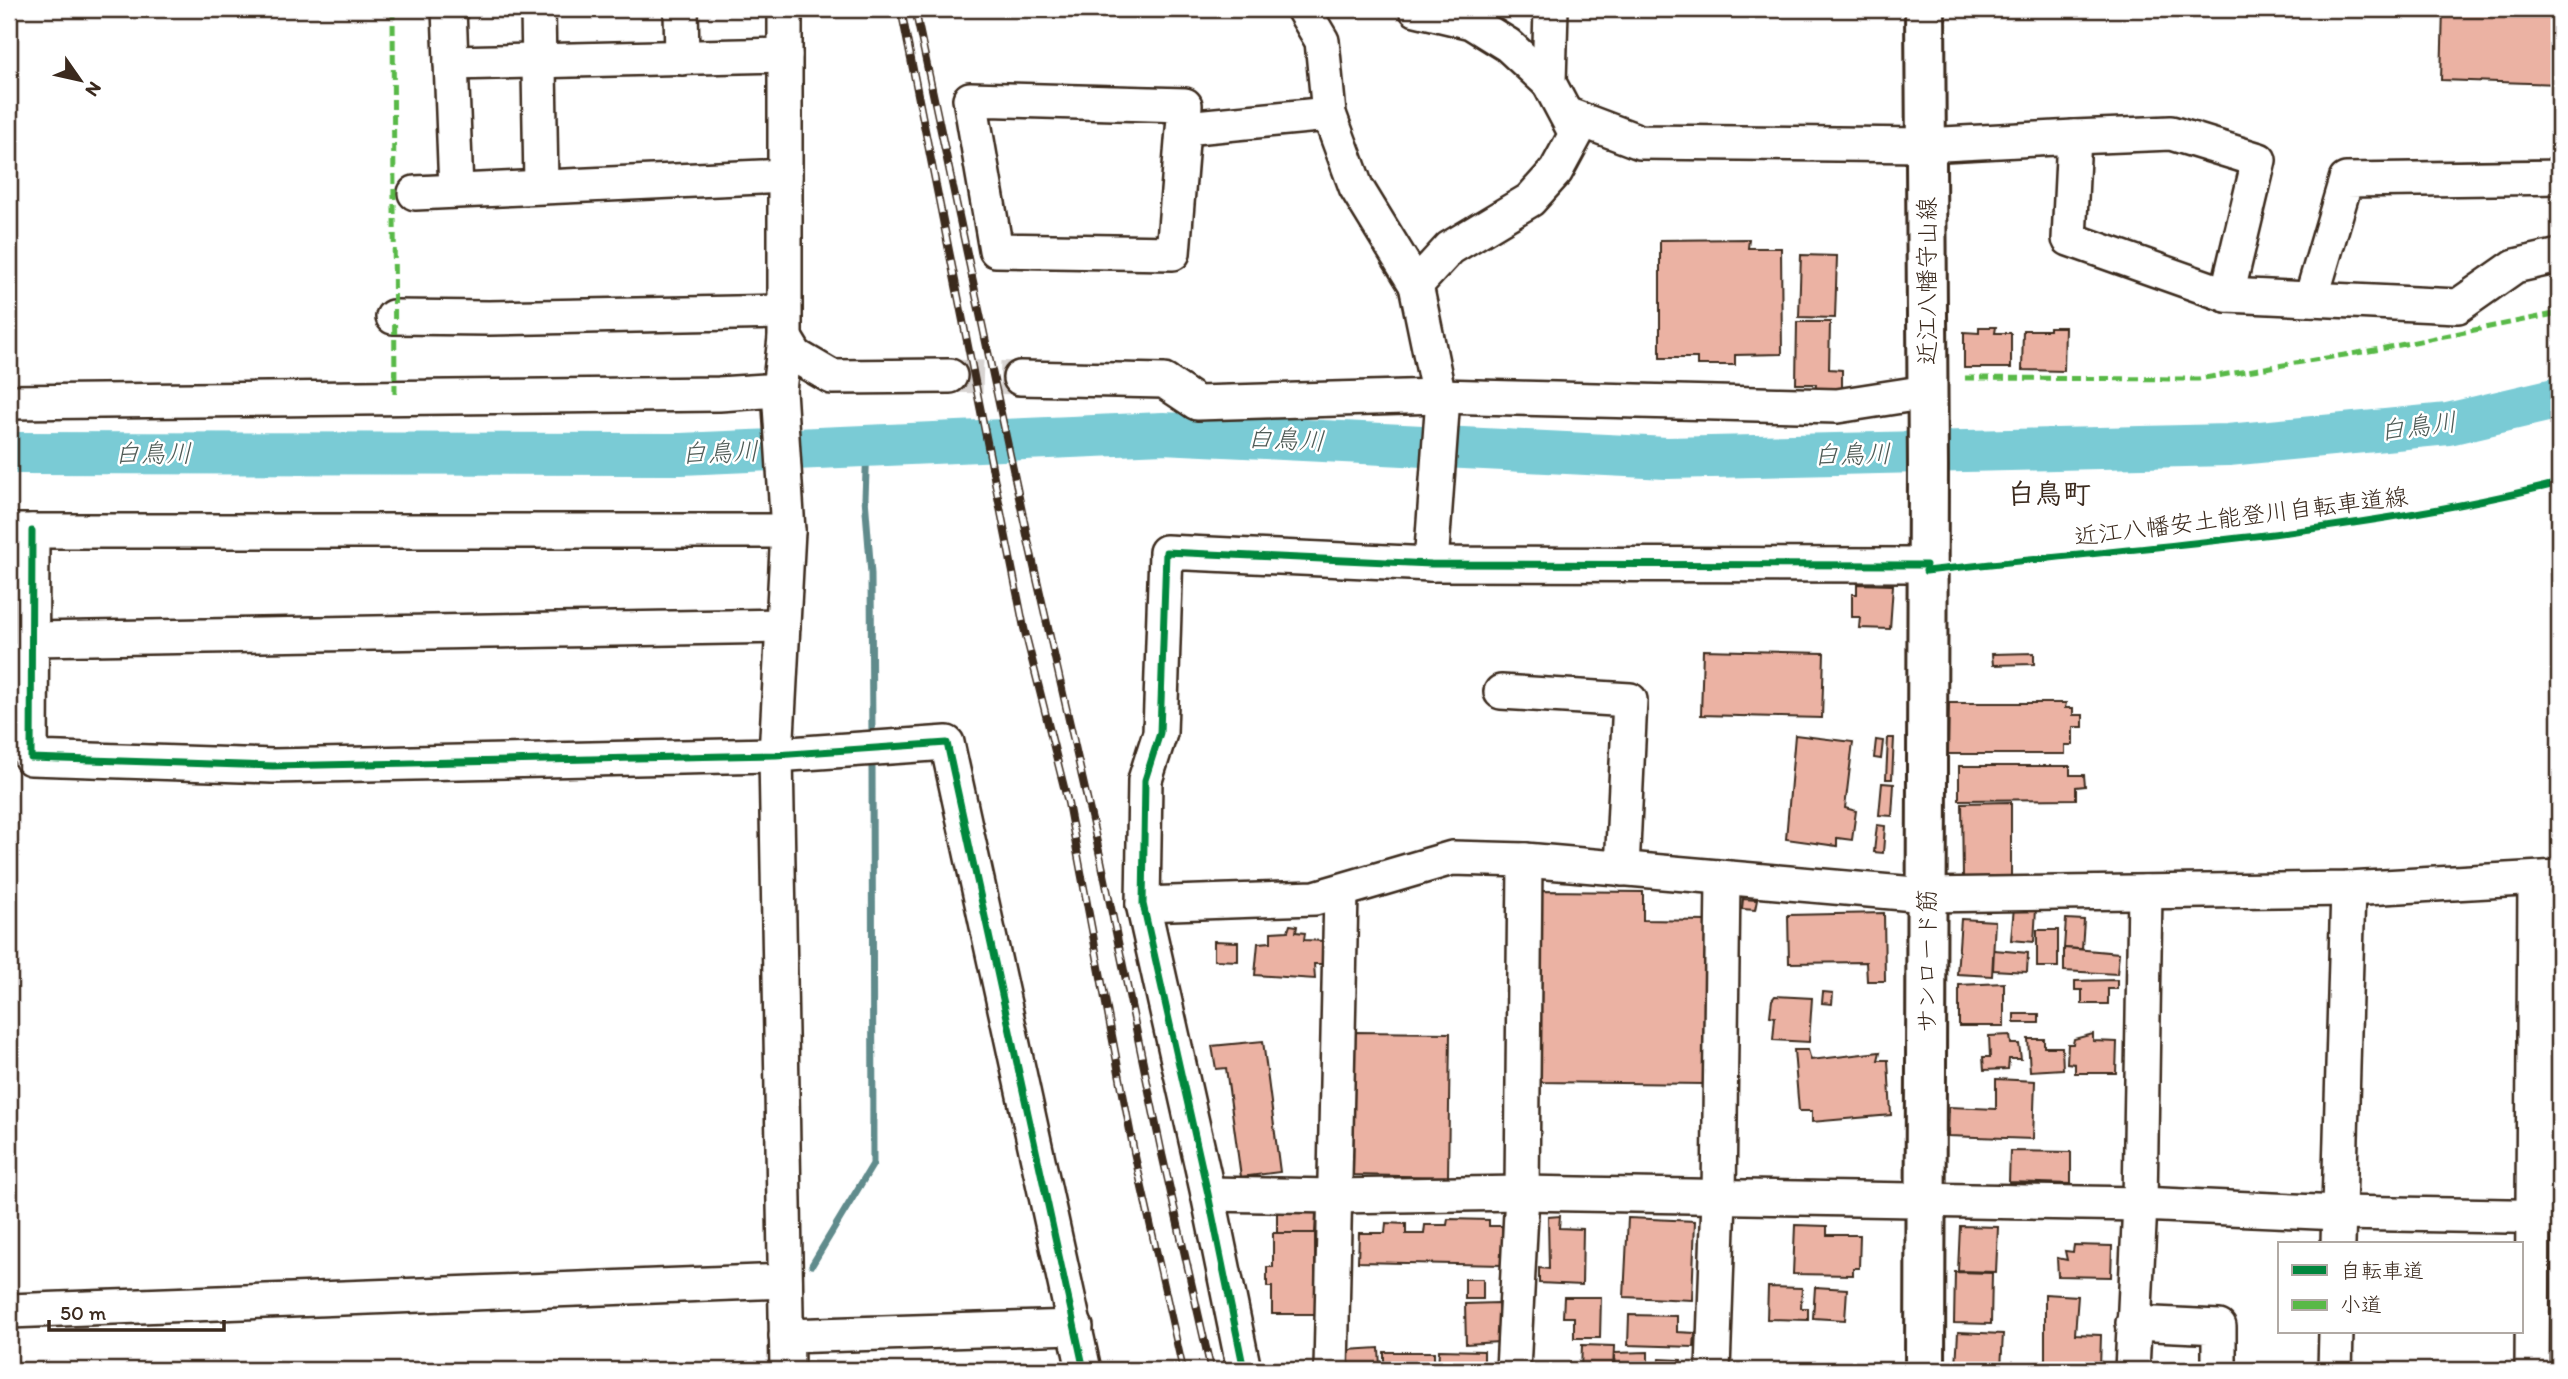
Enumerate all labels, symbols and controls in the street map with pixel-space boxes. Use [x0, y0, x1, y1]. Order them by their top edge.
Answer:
north arrow [46, 46, 116, 116]
text: N [81, 77, 107, 101]
street label: 近江八幡守山線 [1912, 197, 1941, 365]
water label: 白鳥川 [2377, 405, 2459, 447]
water label: 白鳥川 [1246, 421, 1326, 457]
water label: 白鳥川 [680, 435, 760, 469]
water label: 白鳥川 [114, 437, 192, 469]
water label: 白鳥川 [1813, 437, 1891, 471]
district label: 白鳥町 [2007, 476, 2091, 510]
street label: 近江八幡安土能登川自転車道線 [2072, 481, 2410, 551]
street label: サンロード筋 [1912, 889, 1941, 1033]
legend [2278, 1242, 2522, 1334]
text: 自転車道 [2340, 1258, 2424, 1283]
scale bar [49, 1288, 224, 1332]
text: 小道 [2340, 1292, 2382, 1317]
text: 50 m [60, 1300, 107, 1325]

